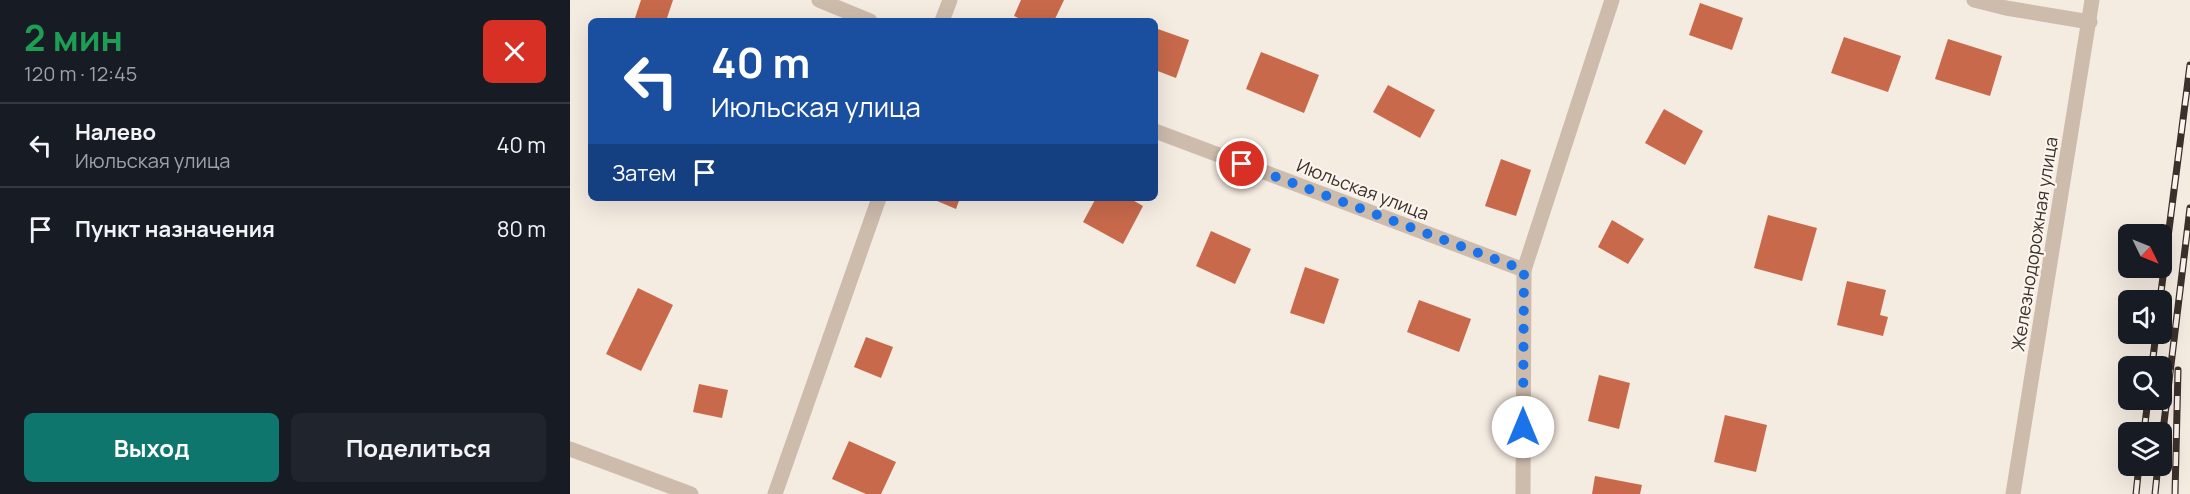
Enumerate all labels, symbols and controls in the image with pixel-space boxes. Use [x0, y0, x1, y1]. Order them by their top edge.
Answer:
text: 2 мин [24, 13, 123, 62]
button: close [483, 20, 546, 83]
text: 40 m [711, 33, 810, 91]
icon: left [612, 42, 690, 120]
text: 120 m · 12:45 [24, 60, 137, 87]
text: Июльская улица [711, 88, 921, 125]
text: Налево [75, 117, 156, 147]
icon: left [24, 129, 57, 162]
text: 40 m [497, 130, 546, 160]
street label: Железнодорожная улица [2005, 135, 2063, 353]
pin [1216, 138, 1267, 189]
text: Июльская улица [75, 147, 230, 174]
icon: arrive [1225, 147, 1258, 180]
street label: Июльская улица [1293, 153, 1433, 225]
icon: arrive [688, 156, 721, 189]
text: Затем [612, 158, 676, 188]
icon: arrive [24, 213, 57, 246]
text: Пункт назначения [75, 214, 275, 244]
text: 80 m [497, 214, 546, 244]
north arrow [2118, 224, 2172, 278]
map controls [2118, 224, 2172, 476]
button: sound [2118, 290, 2172, 344]
button: search [2118, 356, 2172, 410]
position arrow [1491, 395, 1555, 459]
button: Выход [24, 413, 279, 482]
button: Поделиться [291, 413, 546, 482]
button: layers [2118, 422, 2172, 476]

